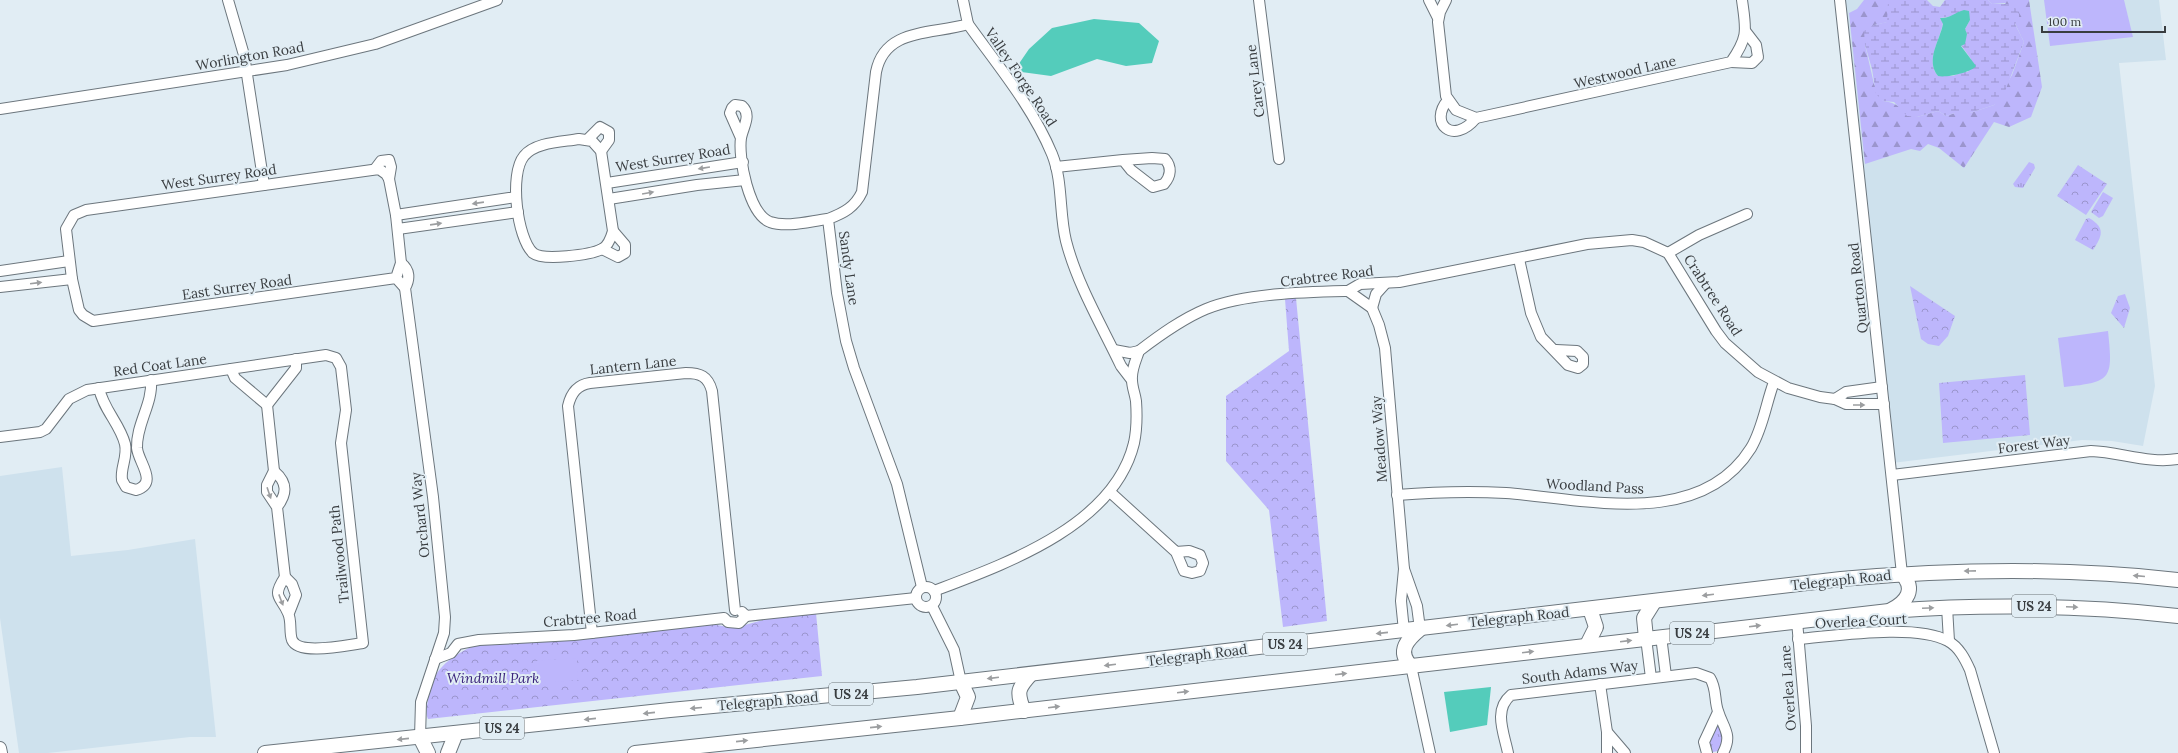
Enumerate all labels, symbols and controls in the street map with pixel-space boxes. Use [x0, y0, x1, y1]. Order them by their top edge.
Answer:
scale bar [2042, 8, 2165, 34]
text: 100 m [2048, 14, 2081, 29]
street label: Valley Forge Road [981, 23, 1061, 130]
street label: Worlington Road [194, 38, 306, 74]
street label: Carey Lane [1242, 43, 1268, 118]
street label: Westwood Lane [1572, 51, 1678, 93]
street label: West Surrey Road [614, 140, 732, 176]
street label: West Surrey Road [160, 160, 278, 194]
one-way arrow [698, 165, 710, 171]
one-way arrow [642, 189, 654, 195]
one-way arrow [472, 200, 484, 206]
one-way arrow [430, 220, 442, 227]
street label: Sandy Lane [835, 230, 863, 307]
street label: Quarton Road [1844, 242, 1872, 334]
street label: Crabtree Road [1680, 251, 1746, 339]
street label: Crabtree Road [1279, 261, 1375, 291]
street label: East Surrey Road [181, 270, 293, 304]
one-way arrow [30, 280, 42, 286]
street label: Red Coat Lane [112, 349, 208, 380]
street label: Lantern Lane [589, 351, 678, 378]
street label: Meadow Way [1367, 395, 1391, 483]
one-way arrow [1853, 402, 1866, 408]
street label: Forest Way [1997, 431, 2072, 457]
street label: Orchard Way [406, 471, 433, 559]
street label: Woodland Pass [1545, 474, 1645, 498]
one-way arrow [267, 487, 273, 499]
street label: Trailwood Path [325, 504, 353, 604]
street label: Telegraph Road [1790, 566, 1892, 594]
one-way arrow [1963, 568, 1976, 574]
one-way arrow [2133, 573, 2145, 579]
one-way arrow [1702, 592, 1715, 599]
one-way arrow [278, 594, 284, 606]
road number: US 24 [2012, 595, 2056, 617]
street label: Telegraph Road [1468, 603, 1570, 631]
one-way arrow [2066, 604, 2078, 611]
street label: Crabtree Road [543, 605, 637, 631]
one-way arrow [1922, 605, 1935, 611]
street label: Overlea Court [1815, 610, 1908, 632]
one-way arrow [1446, 622, 1458, 628]
road number: US 24 [1670, 622, 1714, 644]
one-way arrow [1749, 622, 1761, 629]
one-way arrow [1375, 630, 1388, 636]
road number: US 24 [1263, 633, 1307, 655]
one-way arrow [1620, 637, 1632, 644]
street label: Telegraph Road [1146, 640, 1248, 670]
street label: Overlea Lane [1776, 644, 1800, 731]
one-way arrow [1522, 649, 1534, 655]
street label: South Adams Way [1521, 656, 1640, 688]
one-way arrow [1104, 661, 1116, 668]
park label: Windmill Park [447, 669, 539, 687]
one-way arrow [1335, 671, 1347, 677]
one-way arrow [987, 675, 999, 682]
road number: US 24 [829, 683, 873, 705]
street label: Telegraph Road [717, 688, 819, 714]
one-way arrow [1177, 689, 1189, 695]
one-way arrow [1048, 704, 1060, 710]
one-way arrow [690, 705, 702, 711]
one-way arrow [643, 709, 655, 716]
one-way arrow [584, 716, 596, 722]
road number: US 24 [480, 717, 524, 739]
one-way arrow [870, 724, 882, 730]
one-way arrow [397, 735, 409, 742]
one-way arrow [736, 738, 748, 745]

